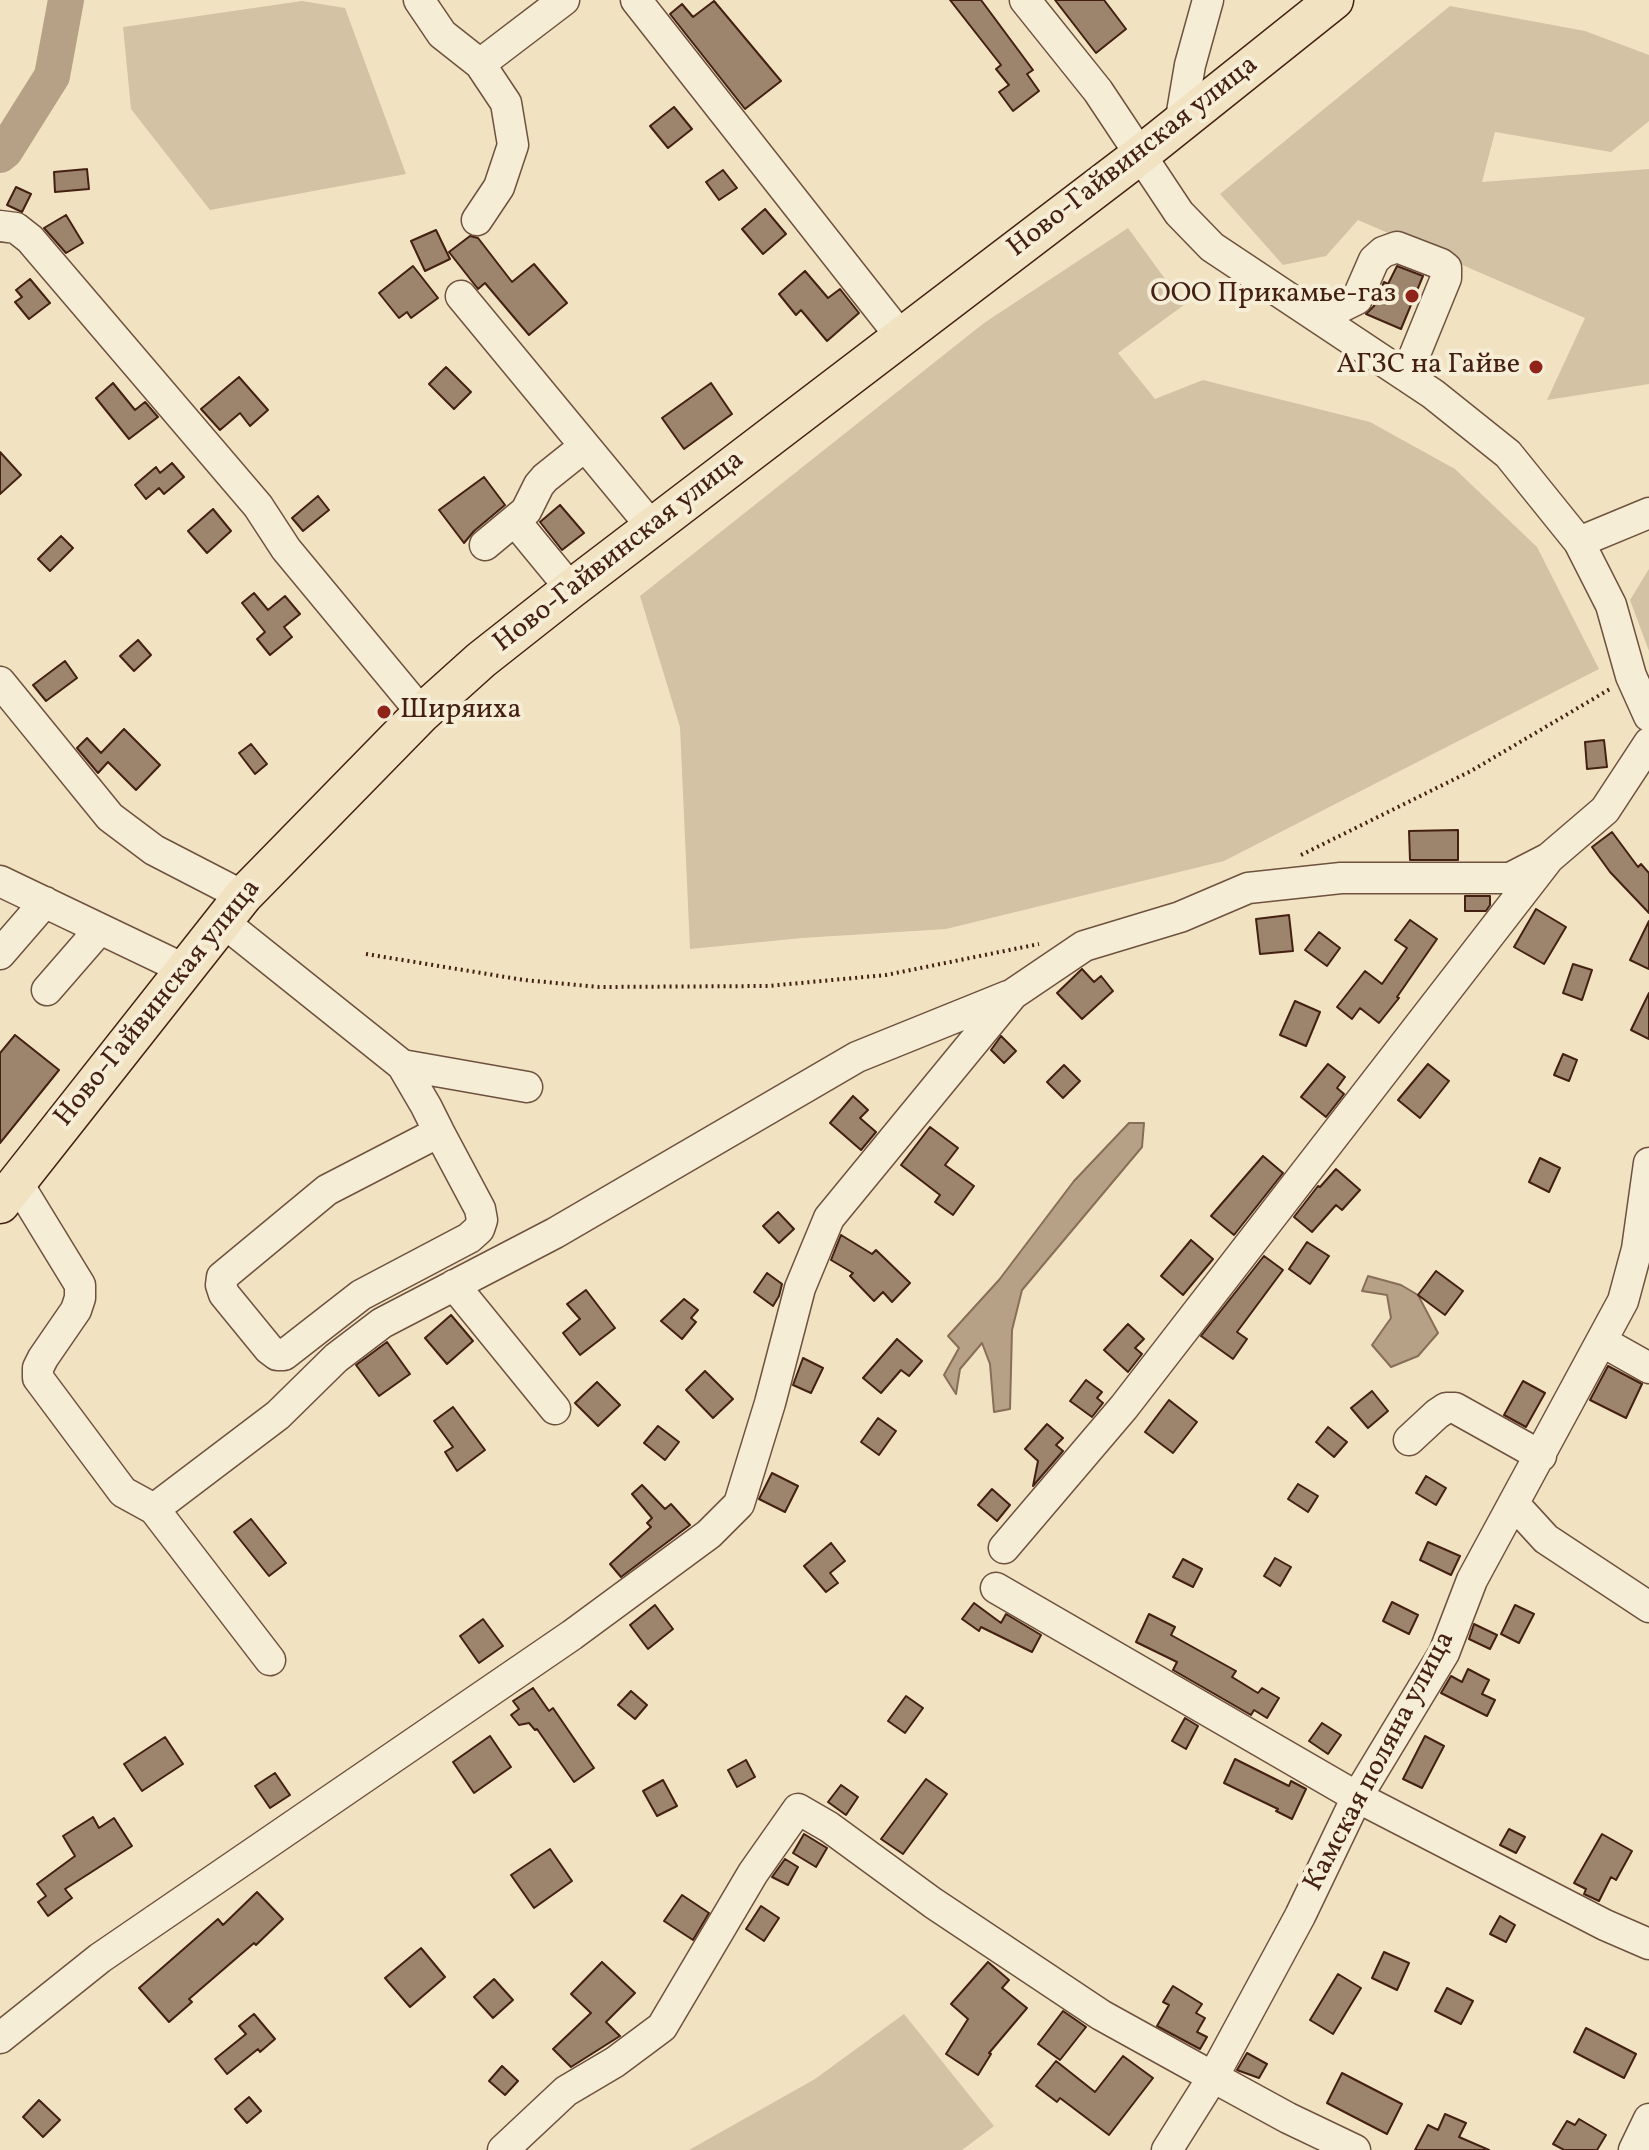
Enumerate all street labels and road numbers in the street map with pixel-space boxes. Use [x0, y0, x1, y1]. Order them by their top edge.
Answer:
street label: Ново-Гайвинская улица [1002, 50, 1266, 266]
street label: Ново-Гайвинская улица [488, 445, 752, 661]
street label: Ново-Гайвинская улица [49, 873, 269, 1135]
street label: Камская поляна улица [1298, 1626, 1464, 1898]

